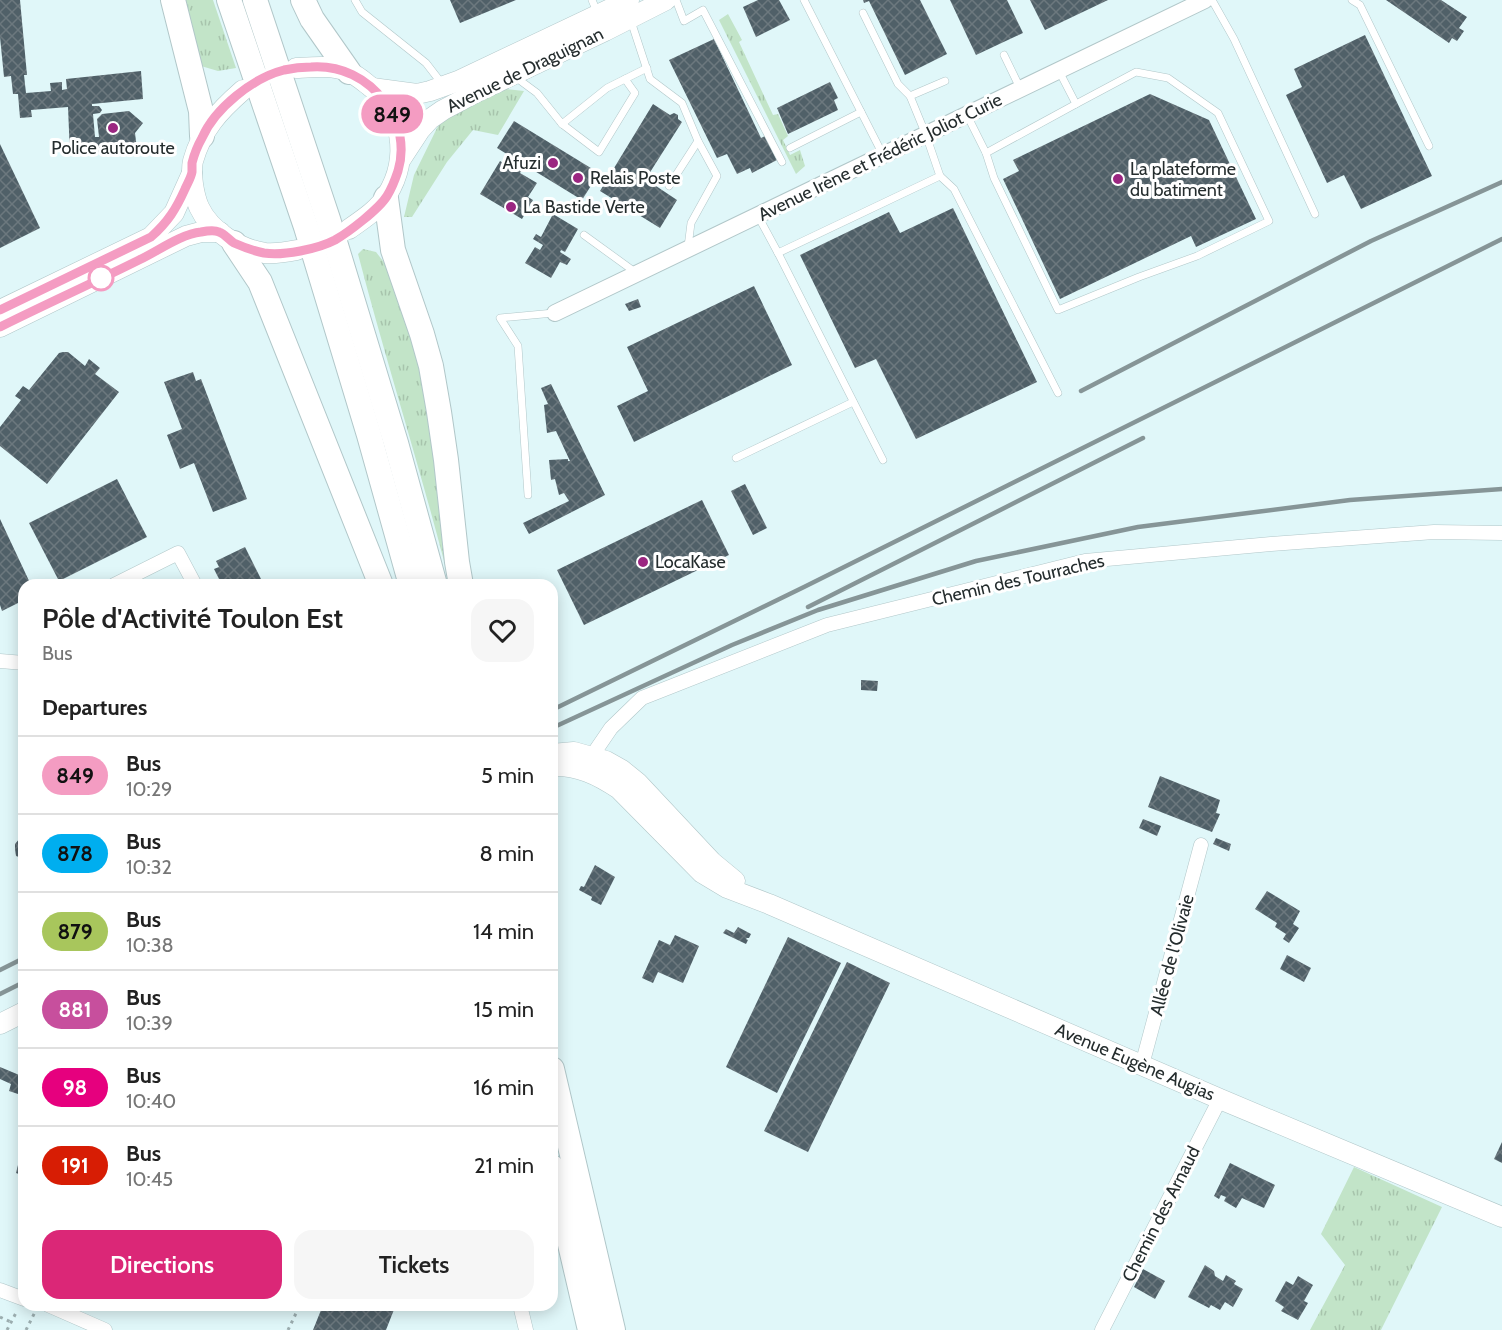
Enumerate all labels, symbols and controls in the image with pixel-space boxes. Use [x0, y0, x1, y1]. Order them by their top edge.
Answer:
street label: Avenue de Draguignan [443, 23, 607, 117]
street label: Avenue Irène et Frédéric Joliot Curie [755, 88, 1005, 226]
line badge: 849 [358, 94, 426, 134]
text: 849 [373, 102, 411, 127]
marker: Police autoroute [106, 121, 120, 135]
place label: Police autoroute [51, 137, 175, 159]
place label: Afuzi [502, 152, 541, 174]
marker: Afuzi [546, 156, 560, 170]
place label: La plateforme du batiment [1130, 158, 1236, 201]
place label: Relais Poste [590, 167, 681, 189]
marker: Relais Poste [571, 171, 585, 185]
marker: La plateforme du batiment [1111, 172, 1125, 186]
place label: La Bastide Verte [523, 196, 645, 218]
marker: La Bastide Verte [504, 200, 518, 214]
unlabelled marker [88, 265, 114, 291]
street label: Chemin des Tourraches [930, 549, 1106, 611]
place label: LocaKase [655, 551, 726, 573]
marker: LocaKase [636, 555, 650, 569]
button: heart [471, 599, 534, 662]
text: Pôle d'Activité Toulon Est [42, 601, 343, 635]
text: Bus [42, 641, 73, 665]
text: Departures [42, 694, 147, 721]
text: Bus [126, 750, 161, 777]
text: 5 min [481, 762, 534, 789]
text: 849 [56, 763, 94, 788]
text: 10:29 [126, 777, 172, 801]
text: Bus [126, 828, 161, 855]
text: 8 min [479, 840, 534, 867]
text: 878 [57, 841, 93, 866]
text: 10:32 [126, 855, 172, 879]
street label: Allée de l'Olivaie [1145, 892, 1199, 1018]
text: Bus [126, 906, 161, 933]
text: 14 min [473, 918, 534, 945]
text: 879 [57, 919, 93, 944]
text: 10:38 [126, 933, 174, 957]
text: Bus [126, 984, 161, 1011]
text: 15 min [474, 996, 534, 1023]
text: 881 [58, 997, 92, 1022]
text: 10:39 [126, 1011, 173, 1035]
street label: Avenue Eugène Augias [1052, 1018, 1218, 1106]
text: Bus [126, 1062, 161, 1089]
text: 16 min [473, 1074, 534, 1101]
text: 98 [63, 1075, 87, 1100]
text: 10:40 [126, 1089, 176, 1113]
text: Bus [126, 1140, 161, 1167]
street label: Chemin des Arnaud [1117, 1142, 1205, 1286]
text: 21 min [474, 1152, 534, 1179]
text: 191 [61, 1153, 89, 1178]
text: 10:45 [126, 1167, 173, 1191]
button: Directions [42, 1230, 282, 1299]
button: Tickets [294, 1230, 534, 1299]

